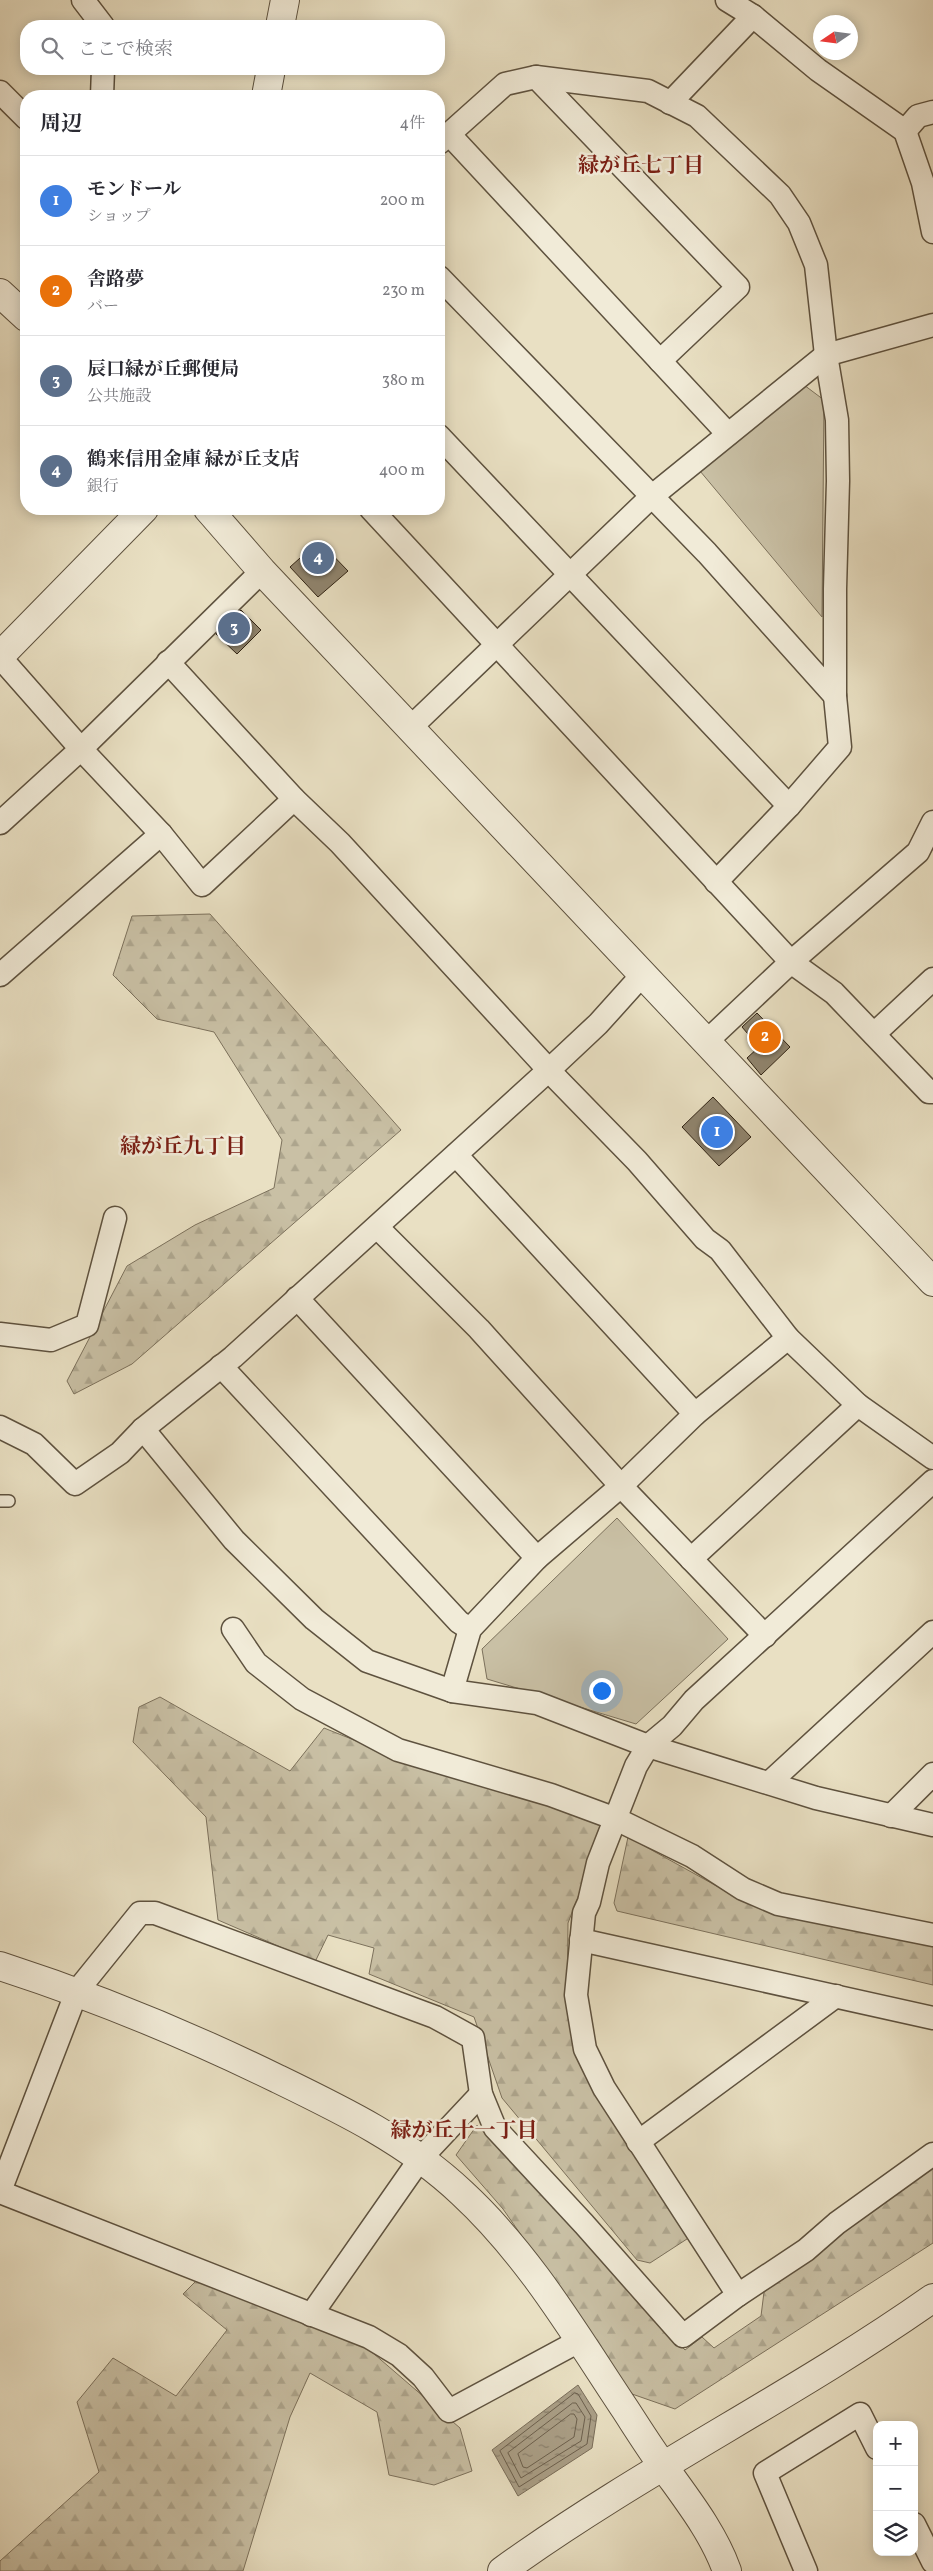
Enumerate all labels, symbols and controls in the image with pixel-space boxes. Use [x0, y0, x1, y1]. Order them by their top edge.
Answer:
north arrow [813, 15, 858, 60]
search box [20, 20, 445, 75]
icon: search [38, 34, 66, 62]
text: ここで検索 [78, 37, 173, 63]
text: 周辺 [40, 110, 82, 139]
text: 4件 [399, 113, 425, 135]
district label: 緑が丘七丁目 [578, 152, 704, 181]
text: モンドール [87, 177, 182, 203]
text: 1 [53, 190, 59, 212]
text: 200 m [380, 190, 425, 212]
text: ショップ [87, 206, 151, 228]
text: 舎路夢 [87, 267, 144, 293]
text: 2 [52, 280, 60, 302]
text: 230 m [382, 280, 425, 302]
text: バー [87, 296, 119, 318]
text: 辰口緑が丘郵便局 [87, 357, 239, 383]
text: 3 [52, 370, 60, 392]
text: 380 m [382, 370, 425, 392]
text: 公共施設 [87, 386, 151, 408]
text: 鶴来信用金庫 緑が丘支店 [87, 447, 300, 473]
text: 4 [51, 460, 61, 482]
text: 400 m [379, 460, 425, 482]
text: 銀行 [87, 476, 119, 498]
pin: 4 [302, 539, 334, 577]
pin: 3 [218, 609, 250, 647]
pin: 2 [749, 1018, 781, 1056]
pin: 1 [701, 1113, 733, 1151]
district label: 緑が丘九丁目 [120, 1133, 246, 1162]
your location [589, 1678, 615, 1704]
district label: 緑が丘十一丁目 [391, 2117, 538, 2146]
map controls [873, 2421, 918, 2556]
button: + [873, 2421, 918, 2466]
button: − [873, 2466, 918, 2511]
button: layers [873, 2511, 918, 2556]

